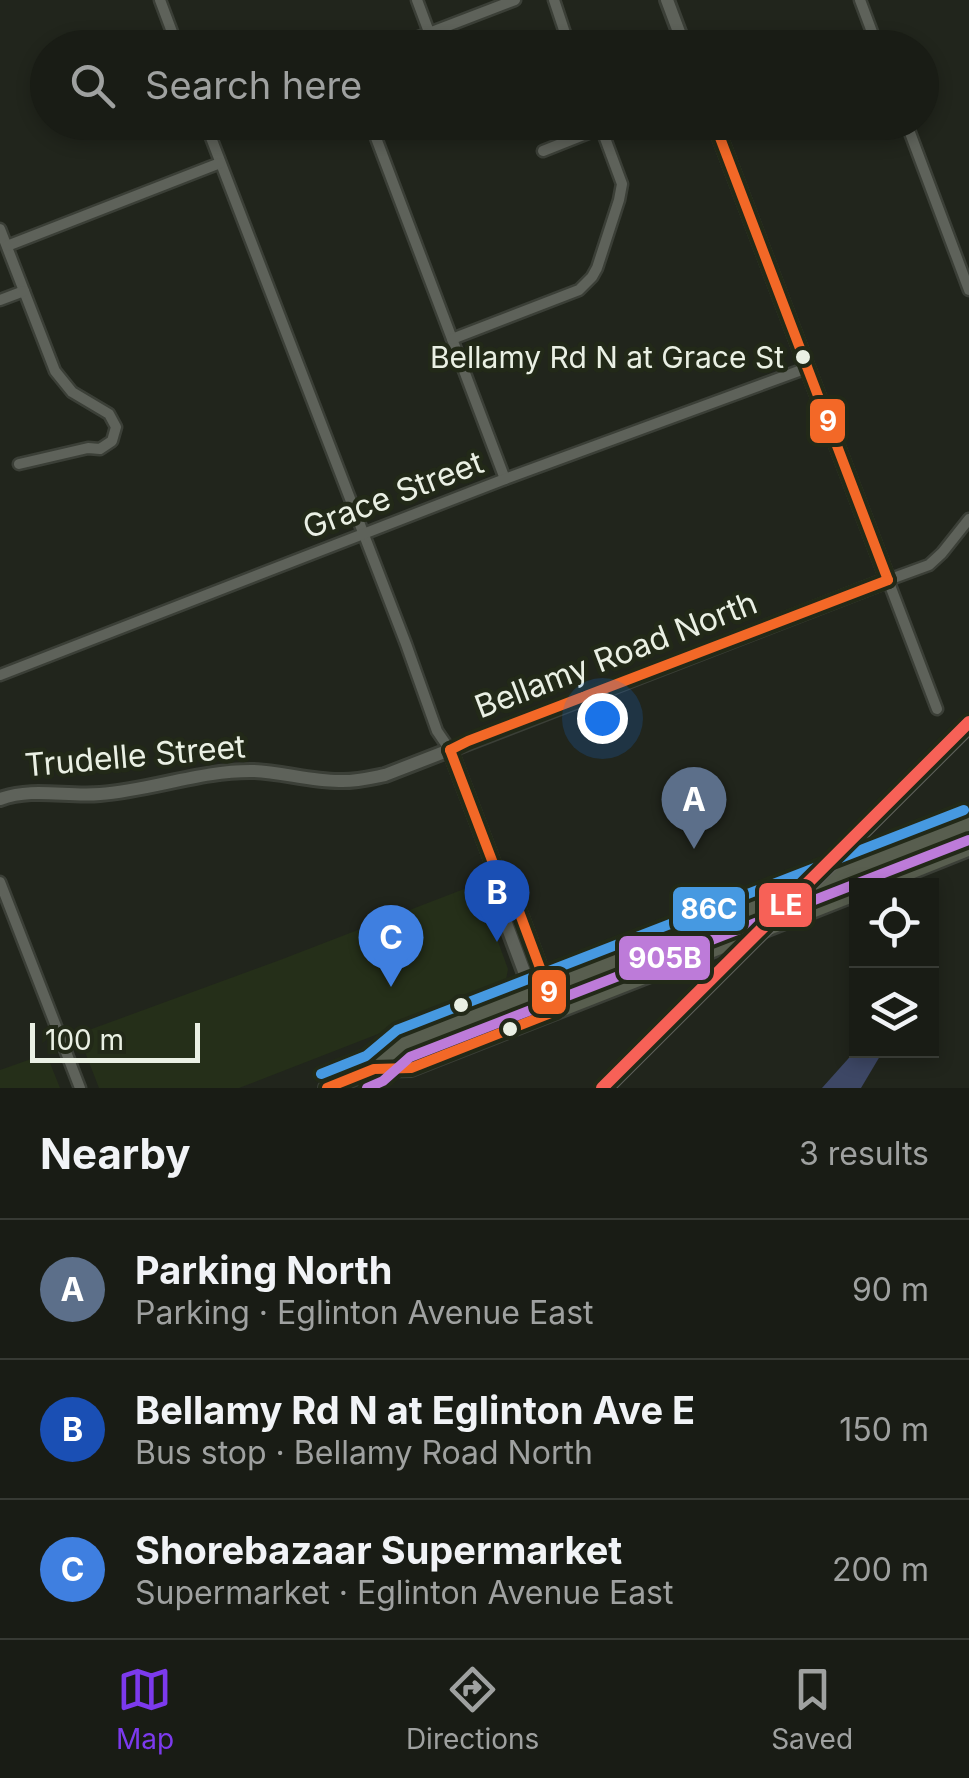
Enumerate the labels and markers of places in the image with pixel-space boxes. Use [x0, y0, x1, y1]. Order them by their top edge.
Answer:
place label: Bellamy Rd N at Grace St [430, 339, 784, 375]
marker: Bellamy Rd N at Grace St [793, 347, 813, 367]
pin: A [662, 766, 726, 849]
pin: B [464, 860, 530, 942]
pin: C [358, 904, 424, 987]
unlabelled marker [451, 995, 471, 1015]
unlabelled marker [500, 1019, 520, 1039]

